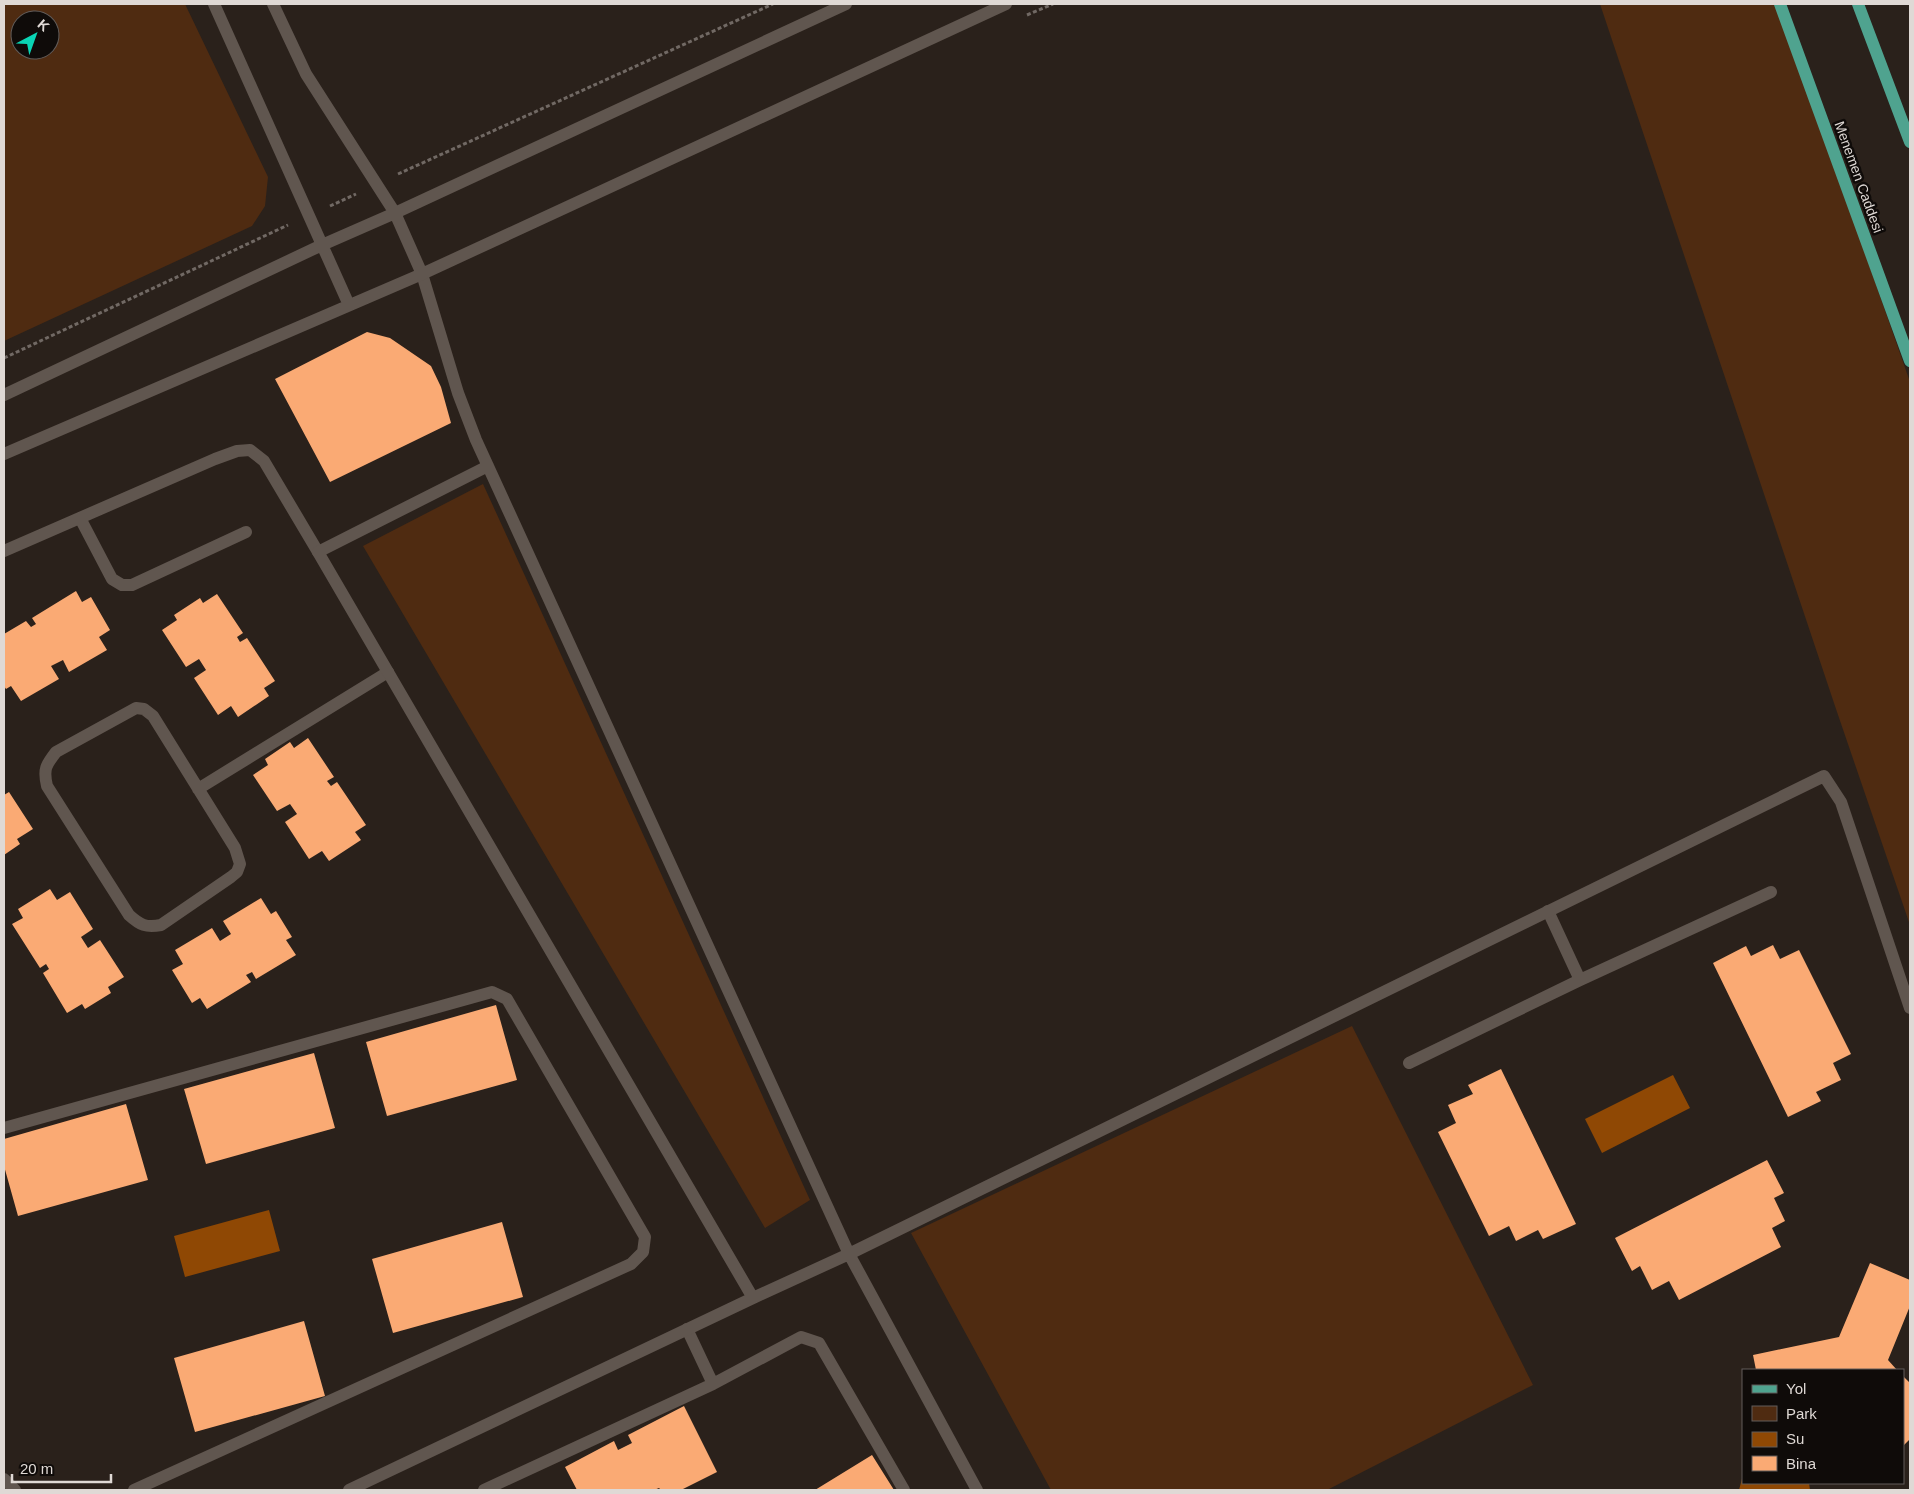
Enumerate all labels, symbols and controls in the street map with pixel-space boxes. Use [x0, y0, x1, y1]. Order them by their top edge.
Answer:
north arrow [10, 10, 60, 60]
text: K [34, 16, 53, 35]
street label: Menemen Caddesi [1831, 119, 1887, 235]
legend [1742, 1369, 1904, 1484]
text: Yol [1786, 1380, 1806, 1397]
text: Park [1786, 1405, 1817, 1422]
text: Su [1786, 1430, 1804, 1447]
scale bar [12, 1452, 111, 1484]
text: Bina [1786, 1455, 1817, 1472]
text: 20 m [20, 1460, 53, 1477]

